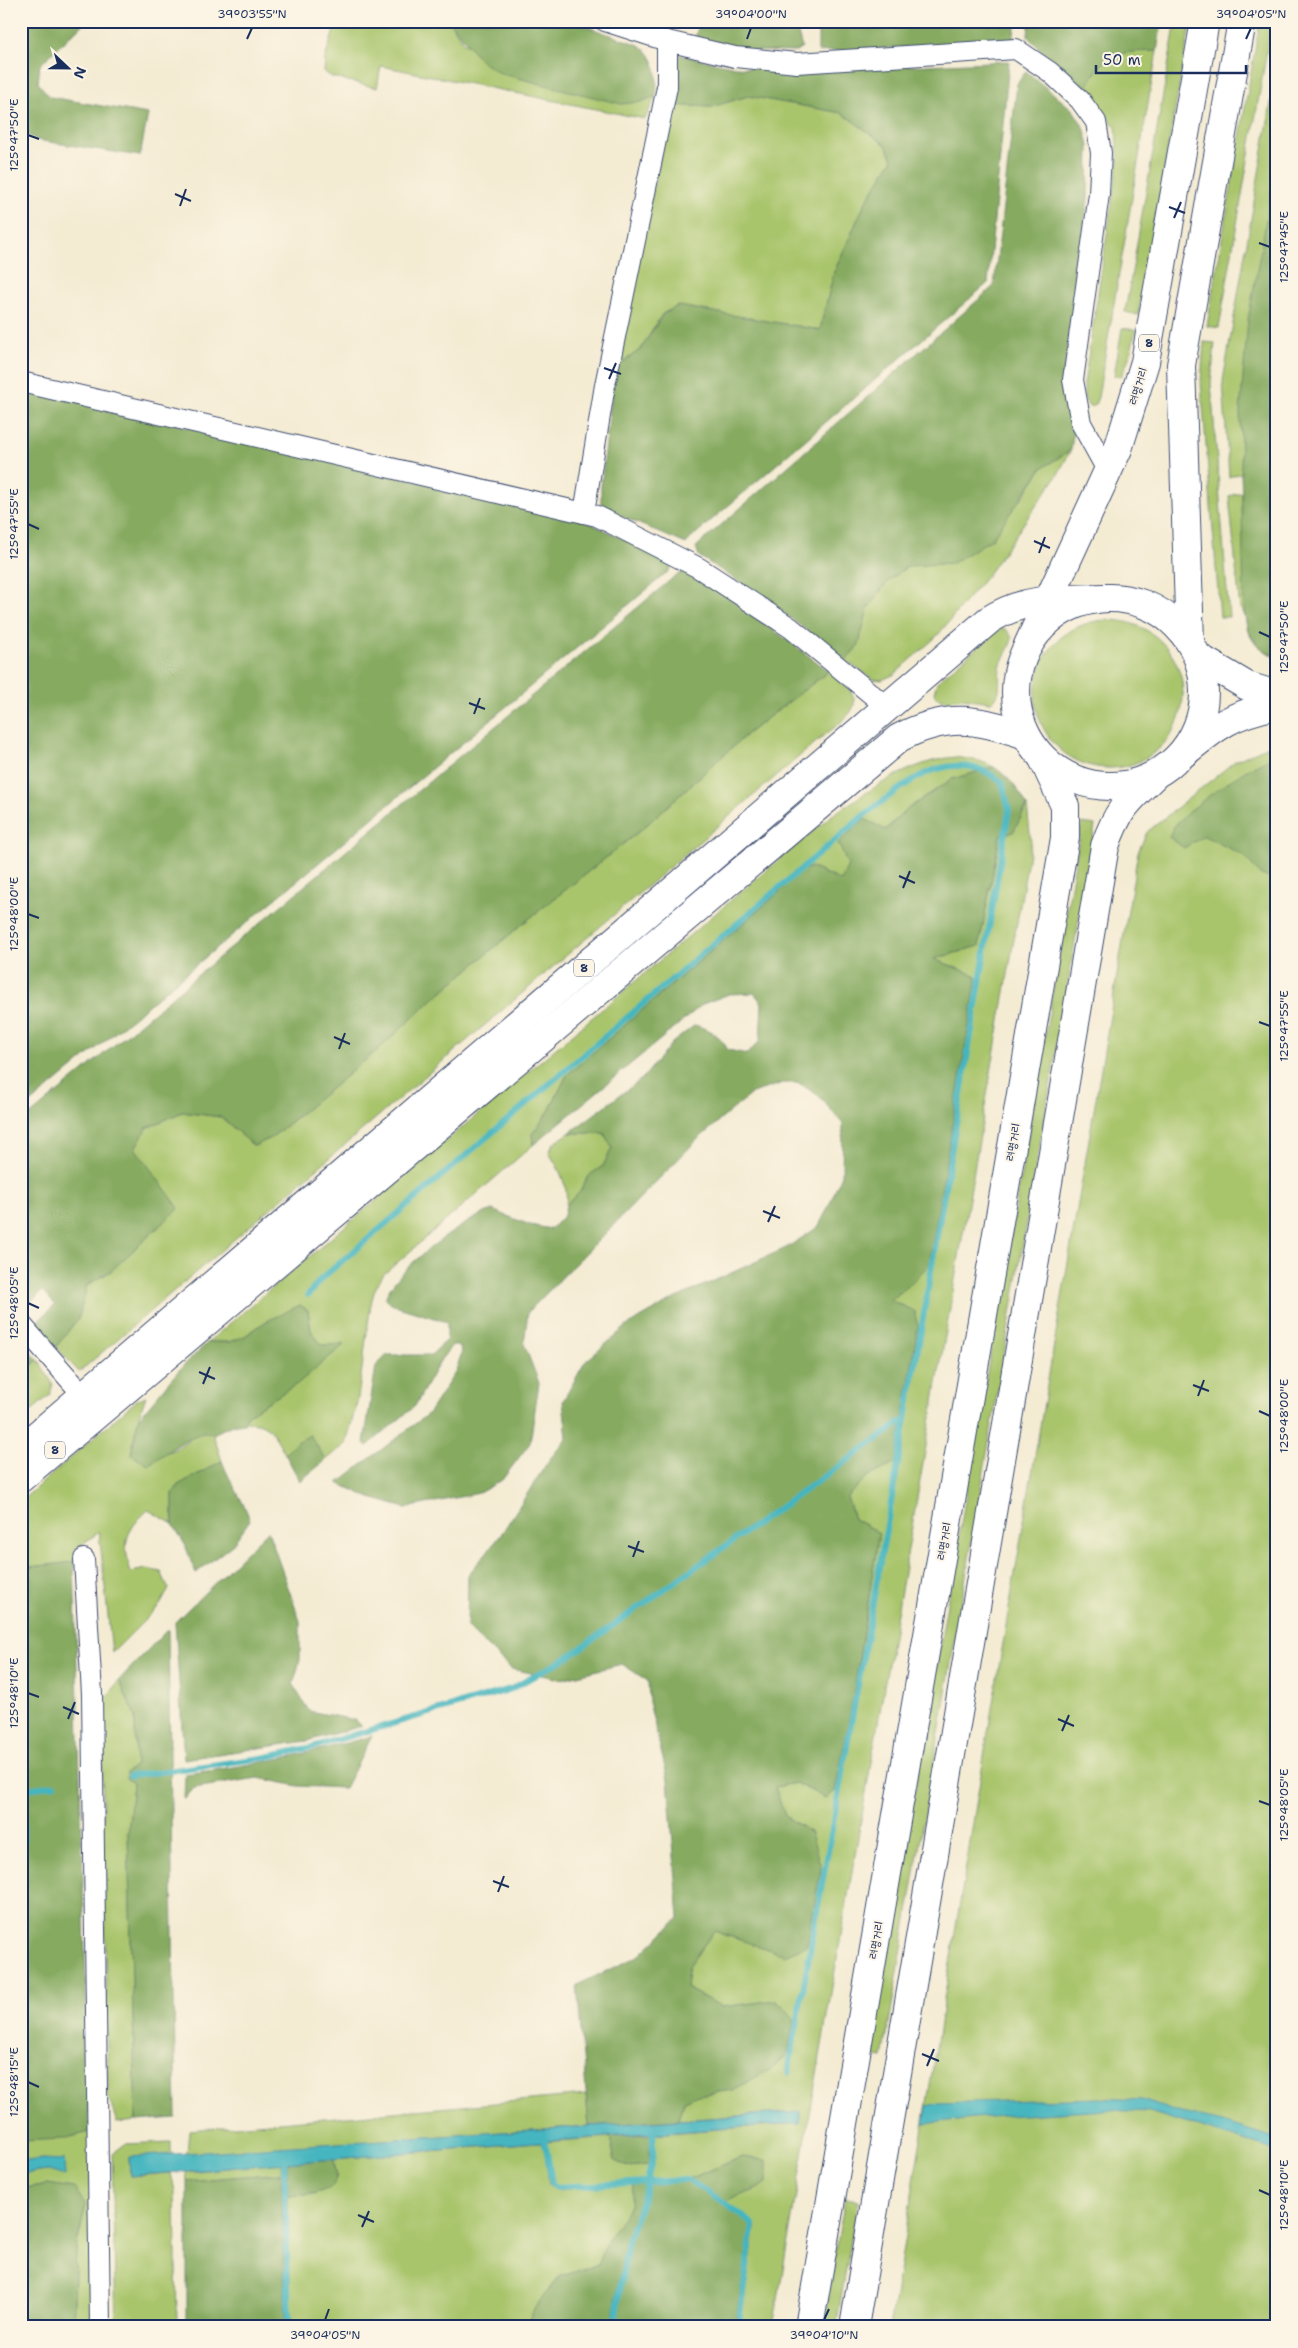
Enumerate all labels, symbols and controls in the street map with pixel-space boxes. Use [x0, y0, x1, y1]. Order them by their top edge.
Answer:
text: 39°03'55"N [217, 6, 287, 22]
text: 39°04'00"N [715, 6, 787, 22]
text: 39°04'05"N [1216, 6, 1286, 22]
north arrow [42, 42, 92, 92]
scale bar [1096, 42, 1246, 74]
text: 50 m [1103, 50, 1141, 70]
text: N [70, 64, 90, 81]
text: 125°47'50"E [6, 98, 22, 172]
text: 125°47'45"E [1276, 211, 1292, 283]
road number: 8 [1139, 334, 1159, 352]
street label: 려명거리 [1125, 365, 1151, 407]
text: 125°47'55"E [6, 488, 22, 560]
text: 125°47'50"E [1276, 600, 1292, 674]
text: 125°48'00"E [6, 877, 22, 951]
road number: 8 [574, 960, 594, 976]
text: 125°47'55"E [1276, 990, 1292, 1062]
street label: 려명거리 [1002, 1122, 1024, 1162]
text: 125°48'05"E [6, 1266, 22, 1340]
text: 125°48'00"E [1276, 1379, 1292, 1453]
road number: 8 [45, 1442, 65, 1458]
street label: 려명거리 [933, 1521, 955, 1561]
text: 125°48'10"E [6, 1657, 22, 1729]
text: 125°48'05"E [1276, 1768, 1292, 1842]
street label: 려명거리 [865, 1920, 887, 1960]
text: 125°48'15"E [6, 2047, 22, 2117]
text: 125°48'10"E [1276, 2159, 1292, 2231]
text: 39°04'05"N [290, 2327, 360, 2343]
text: 39°04'10"N [790, 2327, 858, 2343]

